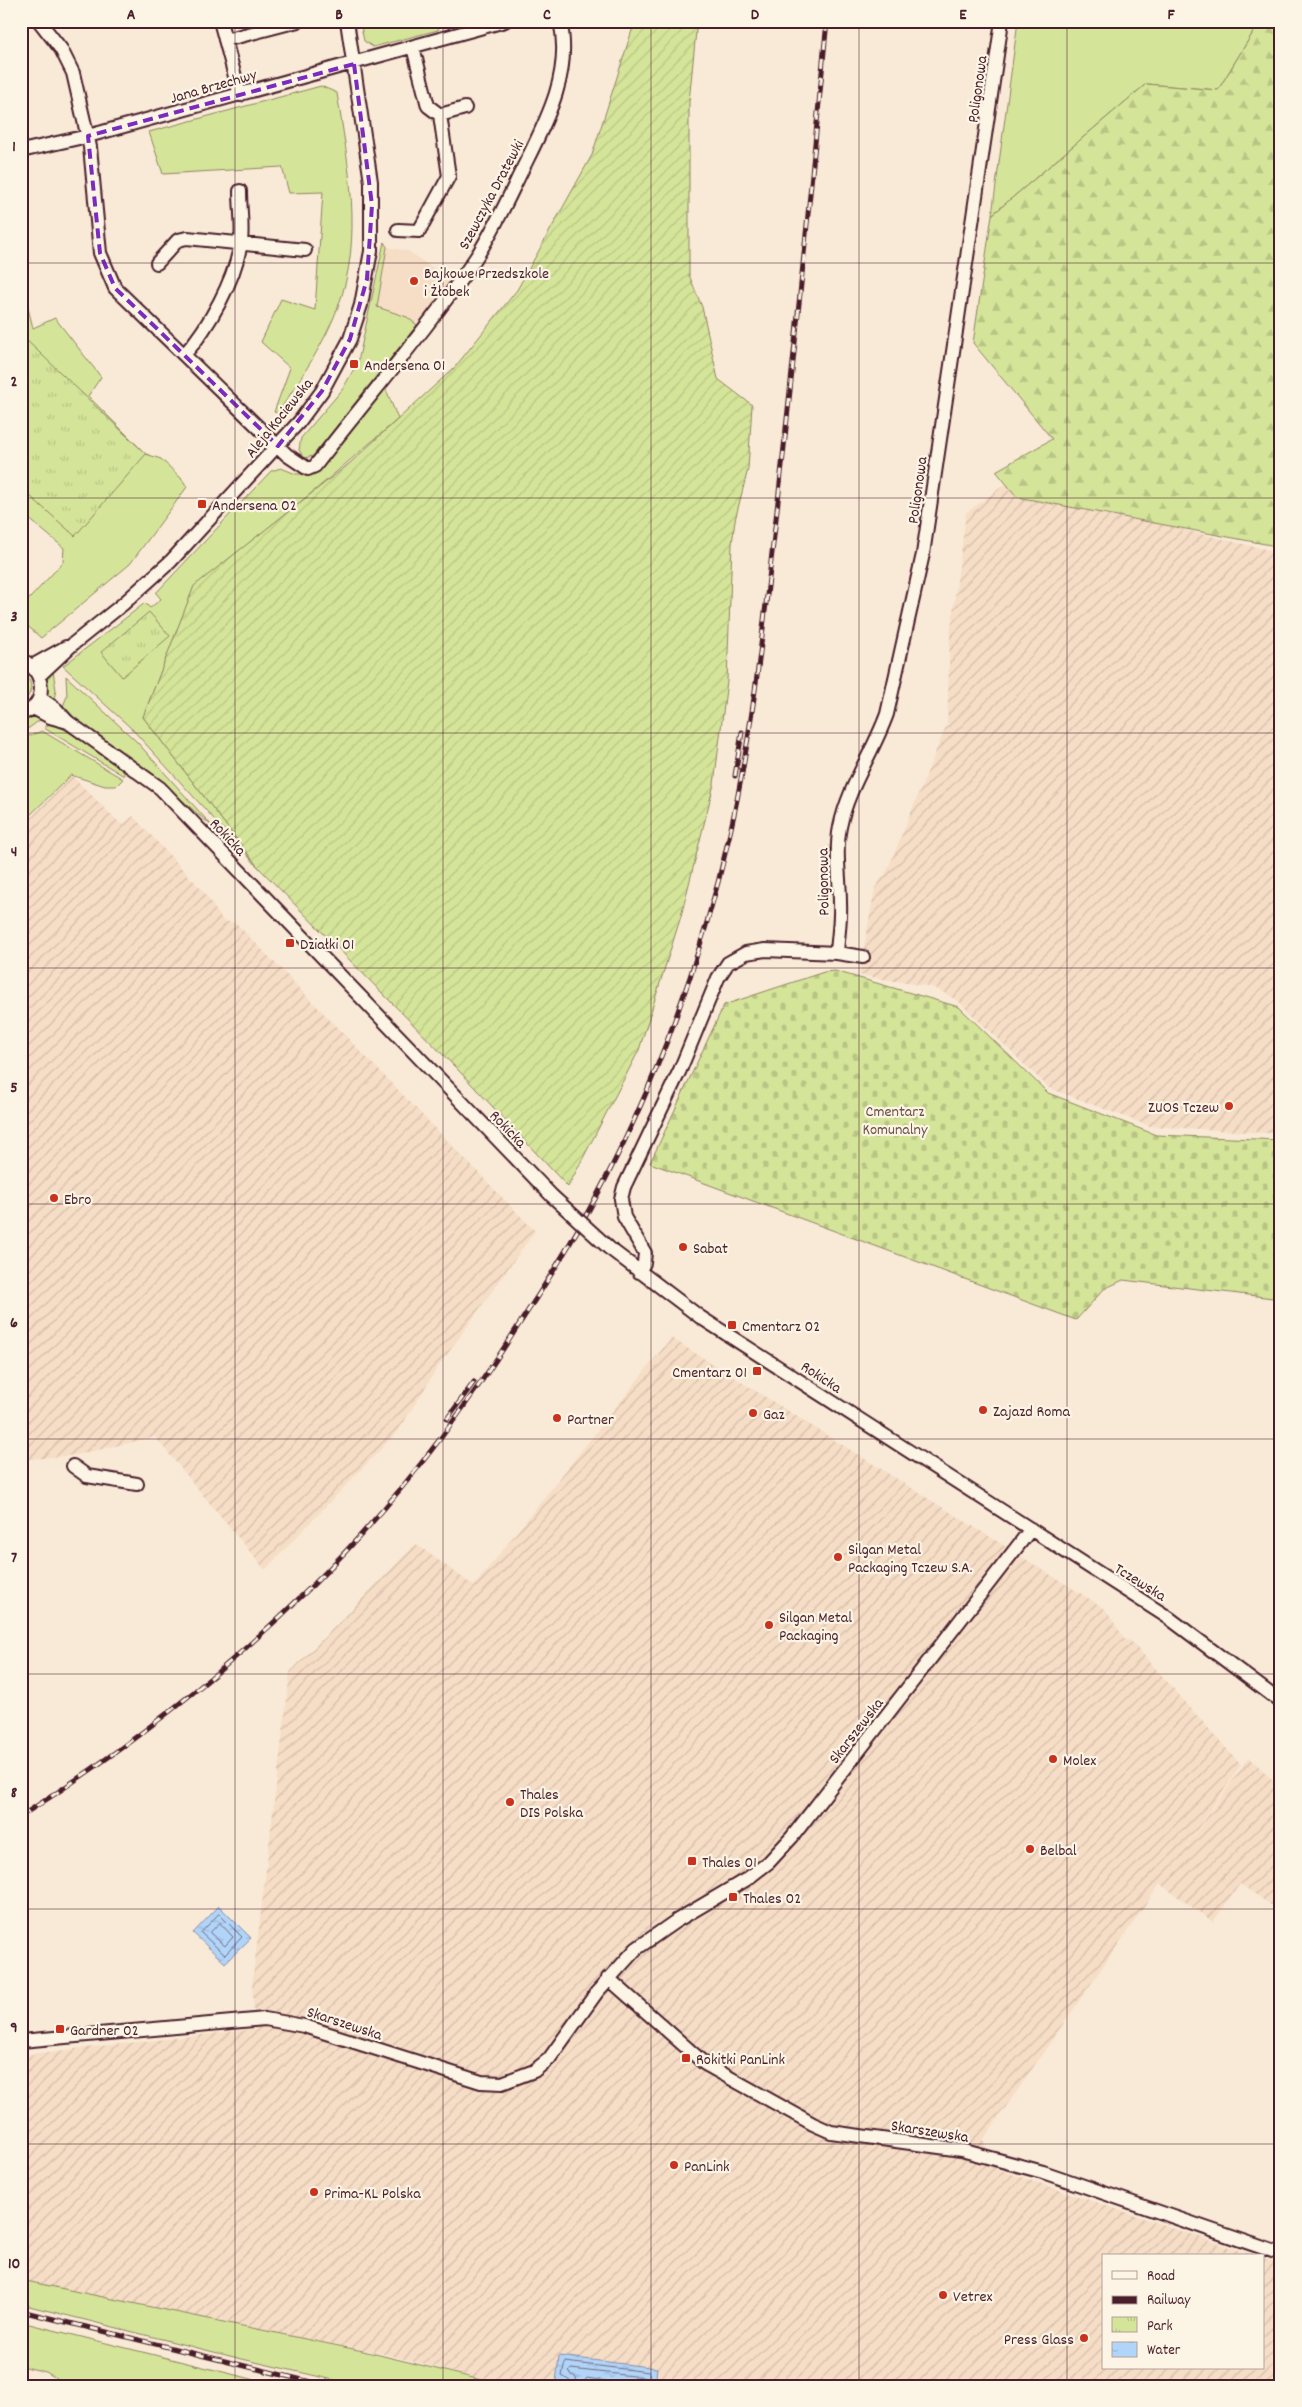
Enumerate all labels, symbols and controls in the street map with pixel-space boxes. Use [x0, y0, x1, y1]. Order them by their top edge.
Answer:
text: A [127, 4, 136, 27]
text: B [335, 4, 343, 27]
text: C [543, 4, 551, 27]
text: D [751, 4, 760, 27]
text: E [959, 4, 967, 27]
text: F [1167, 4, 1175, 27]
street label: Poligonowa [962, 54, 995, 124]
street label: Jana Brzechwy [168, 64, 260, 111]
text: 1 [12, 136, 16, 159]
street label: Szewczyka Dratewki [454, 136, 531, 254]
place label: Bajkowe Przedszkole i Żłobek [424, 263, 549, 304]
marker: Bajkowe Przedszkole i Żłobek [408, 275, 420, 287]
place label: Andersena 01 [364, 355, 445, 378]
marker: Andersena 01 [348, 358, 360, 370]
text: 2 [11, 371, 18, 394]
street label: Aleja Kociewska [240, 373, 320, 463]
street label: Poligonowa [902, 455, 935, 525]
place label: Andersena 02 [212, 495, 297, 518]
marker: Andersena 02 [196, 498, 208, 510]
text: 3 [10, 606, 18, 629]
street label: Rokicka [203, 813, 251, 862]
text: 4 [11, 841, 17, 864]
street label: Poligonowa [812, 847, 837, 916]
place label: Działki 01 [300, 934, 354, 957]
marker: Działki 01 [284, 937, 296, 949]
text: 5 [10, 1077, 18, 1100]
place label: ZUOS Tczew [1148, 1097, 1219, 1120]
marker: ZUOS Tczew [1223, 1100, 1235, 1112]
park label: Cmentarz Komunalny [863, 1101, 928, 1142]
street label: Rokicka [483, 1106, 531, 1154]
place label: Ebro [64, 1189, 91, 1212]
marker: Ebro [48, 1192, 60, 1204]
place label: Sabat [693, 1238, 728, 1261]
marker: Sabat [677, 1241, 689, 1253]
text: 6 [10, 1312, 18, 1335]
place label: Cmentarz 02 [742, 1316, 820, 1339]
marker: Cmentarz 02 [726, 1319, 738, 1331]
street label: Rokicka [796, 1356, 846, 1400]
place label: Cmentarz 01 [672, 1362, 747, 1385]
marker: Cmentarz 01 [751, 1365, 763, 1377]
place label: Zajazd Roma [993, 1401, 1070, 1424]
place label: Gaz [763, 1404, 785, 1427]
marker: Zajazd Roma [977, 1404, 989, 1416]
marker: Gaz [747, 1407, 759, 1419]
place label: Partner [567, 1409, 614, 1432]
marker: Partner [551, 1412, 563, 1424]
place label: Silgan Metal Packaging Tczew S.A. [848, 1539, 972, 1580]
text: 7 [11, 1547, 17, 1570]
marker: Silgan Metal Packaging Tczew S.A. [832, 1551, 844, 1563]
street label: Tczewska [1109, 1558, 1170, 1608]
place label: Silgan Metal Packaging [779, 1607, 852, 1648]
marker: Silgan Metal Packaging [763, 1619, 775, 1631]
street label: Skarszewska [824, 1693, 890, 1769]
place label: Molex [1063, 1750, 1096, 1773]
marker: Molex [1047, 1753, 1059, 1765]
text: 8 [11, 1782, 18, 1805]
place label: Thales DIS Polska [520, 1784, 583, 1825]
marker: Thales DIS Polska [504, 1796, 516, 1808]
place label: Belbal [1040, 1840, 1077, 1863]
marker: Belbal [1024, 1843, 1036, 1855]
place label: Thales 01 [702, 1852, 757, 1875]
marker: Thales 01 [686, 1855, 698, 1867]
place label: Thales 02 [743, 1888, 801, 1911]
marker: Thales 02 [727, 1891, 739, 1903]
street label: Skarszewska [304, 2001, 385, 2048]
text: 9 [10, 2017, 18, 2040]
place label: Gardner 02 [70, 2020, 139, 2043]
marker: Gardner 02 [54, 2023, 66, 2035]
place label: Rokitki PanLink [696, 2049, 785, 2072]
marker: Rokitki PanLink [680, 2052, 692, 2064]
street label: Skarszewska [889, 2115, 970, 2150]
place label: PanLink [684, 2156, 730, 2179]
marker: PanLink [668, 2159, 680, 2171]
place label: Prima-KL Polska [324, 2183, 421, 2206]
marker: Prima-KL Polska [308, 2186, 320, 2198]
text: 10 [8, 2253, 20, 2276]
legend [1102, 2254, 1264, 2370]
text: Road [1147, 2266, 1175, 2288]
place label: Vetrex [953, 2286, 993, 2309]
marker: Vetrex [937, 2289, 949, 2301]
text: Railway [1147, 2290, 1191, 2312]
text: Park [1147, 2316, 1173, 2338]
place label: Press Glass [1004, 2329, 1074, 2352]
marker: Press Glass [1078, 2332, 1090, 2344]
text: Water [1147, 2340, 1181, 2362]

